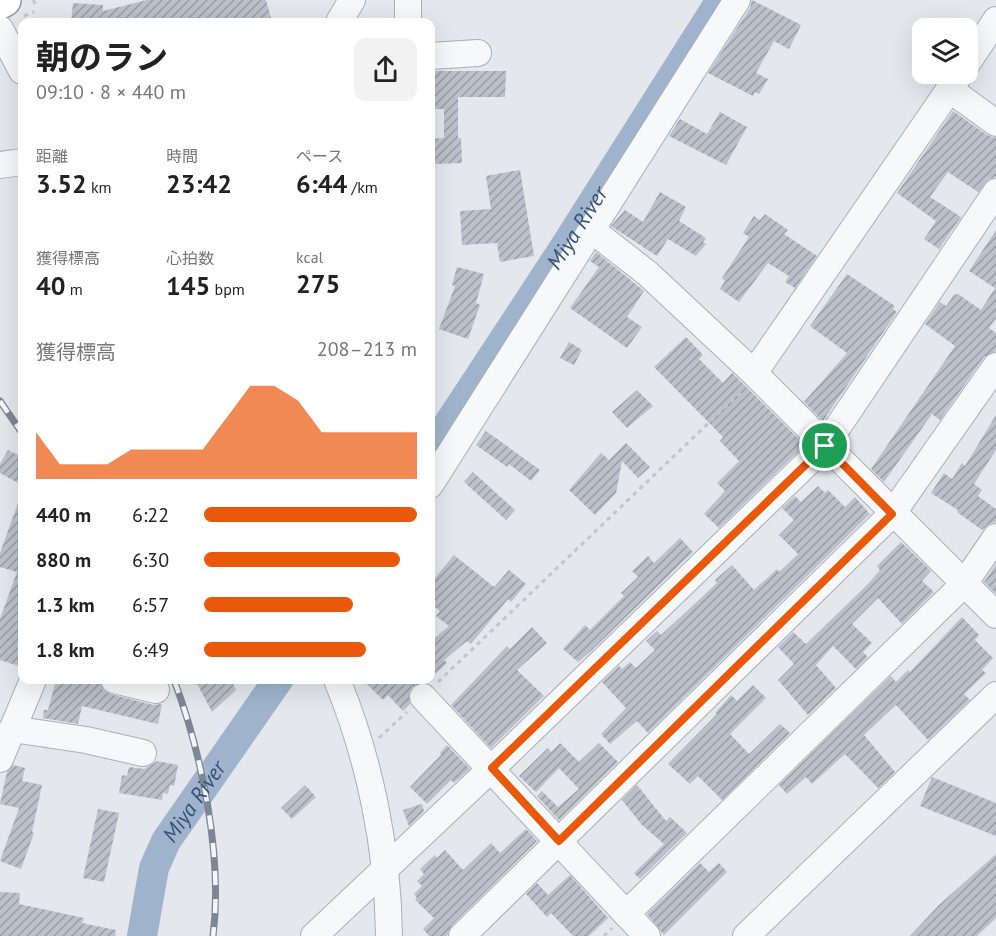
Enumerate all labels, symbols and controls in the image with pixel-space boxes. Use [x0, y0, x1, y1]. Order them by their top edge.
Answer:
map controls [912, 18, 978, 84]
button: layers [912, 18, 978, 84]
text: 朝のラン [36, 35, 168, 78]
button: share [354, 38, 417, 101]
text: 09:10 · 8 × 440 m [36, 79, 186, 105]
text: 距離 [36, 146, 68, 166]
text: 時間 [166, 146, 198, 166]
text: ペース [296, 146, 343, 166]
text: 3.52 [36, 167, 87, 200]
text: 23:42 [166, 167, 232, 200]
text: 6:44 [296, 167, 347, 200]
text: km [87, 177, 112, 197]
text: /km [347, 177, 378, 197]
water label: Miya River [540, 180, 614, 274]
text: kcal [296, 247, 323, 267]
text: 獲得標高 [36, 248, 100, 268]
text: 心拍数 [166, 248, 214, 268]
text: 275 [296, 267, 340, 300]
text: 40 [36, 269, 65, 302]
text: 145 [166, 269, 210, 302]
text: m [65, 279, 83, 299]
text: bpm [210, 279, 245, 299]
text: 208–213 m [317, 336, 417, 362]
text: 獲得標高 [36, 339, 116, 365]
pin [799, 420, 850, 471]
icon: arrive [808, 429, 841, 462]
text: 440 m [36, 502, 91, 528]
text: 6:22 [132, 502, 169, 528]
text: 880 m [36, 547, 91, 573]
text: 6:30 [132, 547, 169, 573]
text: 1.3 km [36, 592, 95, 618]
text: 6:57 [132, 592, 169, 618]
text: 1.8 km [36, 637, 95, 663]
text: 6:49 [132, 637, 169, 663]
water label: Miya River [156, 754, 233, 847]

